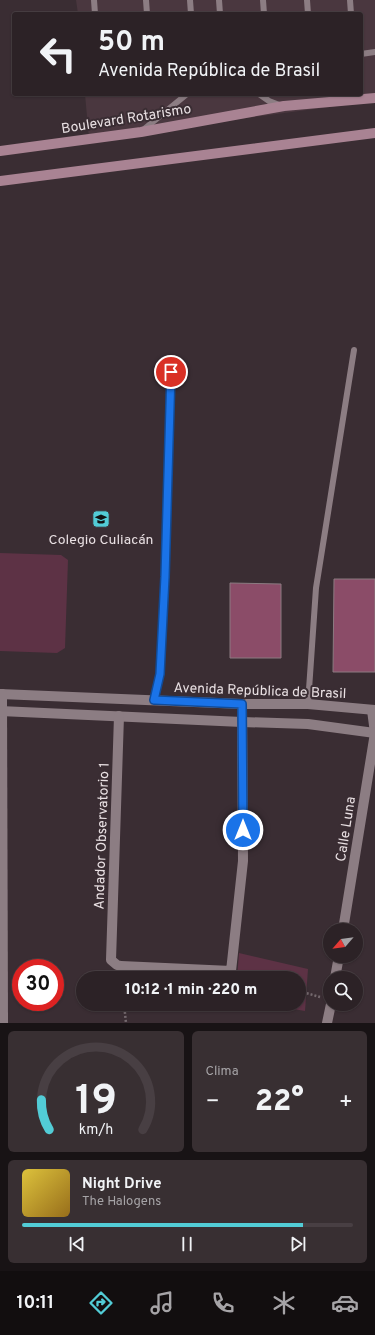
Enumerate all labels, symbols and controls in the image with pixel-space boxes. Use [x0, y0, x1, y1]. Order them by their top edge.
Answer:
text: 50 m [98, 25, 165, 61]
icon: left [32, 28, 84, 80]
text: Avenida República de Brasil [98, 60, 320, 83]
street label: Boulevard Rotarismo [60, 101, 193, 138]
pin [154, 355, 188, 389]
icon: arrive [160, 361, 182, 383]
school or university icon: Colegio Culiacán [91, 509, 111, 529]
place label: Colegio Culiacán [49, 532, 153, 549]
street label: Avenida República de Brasil [173, 680, 347, 703]
street label: Andador Observatorio 1 [91, 762, 114, 910]
street label: Calle Luna [333, 795, 360, 863]
position arrow [222, 809, 264, 851]
north arrow [323, 923, 363, 963]
map controls [323, 923, 363, 1011]
speed limit sign: 30 [12, 959, 64, 1011]
button: search [323, 971, 363, 1011]
text: 10:12 · 1 min · 220 m [125, 981, 257, 1000]
text: Clima [206, 1064, 239, 1080]
text: 19 [75, 1075, 117, 1128]
text: 22° [255, 1084, 304, 1121]
text: − [206, 1089, 220, 1116]
text: + [339, 1089, 353, 1116]
text: km/h [78, 1120, 113, 1138]
text: Night Drive [82, 1175, 162, 1194]
text: The Halogens [82, 1194, 161, 1210]
icon: previous [66, 1233, 88, 1255]
icon: pause [176, 1233, 198, 1255]
icon: next [287, 1233, 309, 1255]
icon: directions [87, 1289, 115, 1317]
icon: music [148, 1289, 176, 1317]
icon: phone [209, 1289, 237, 1317]
icon: climate [270, 1289, 298, 1317]
icon: car [331, 1289, 359, 1317]
text: 10:11 [16, 1292, 54, 1315]

